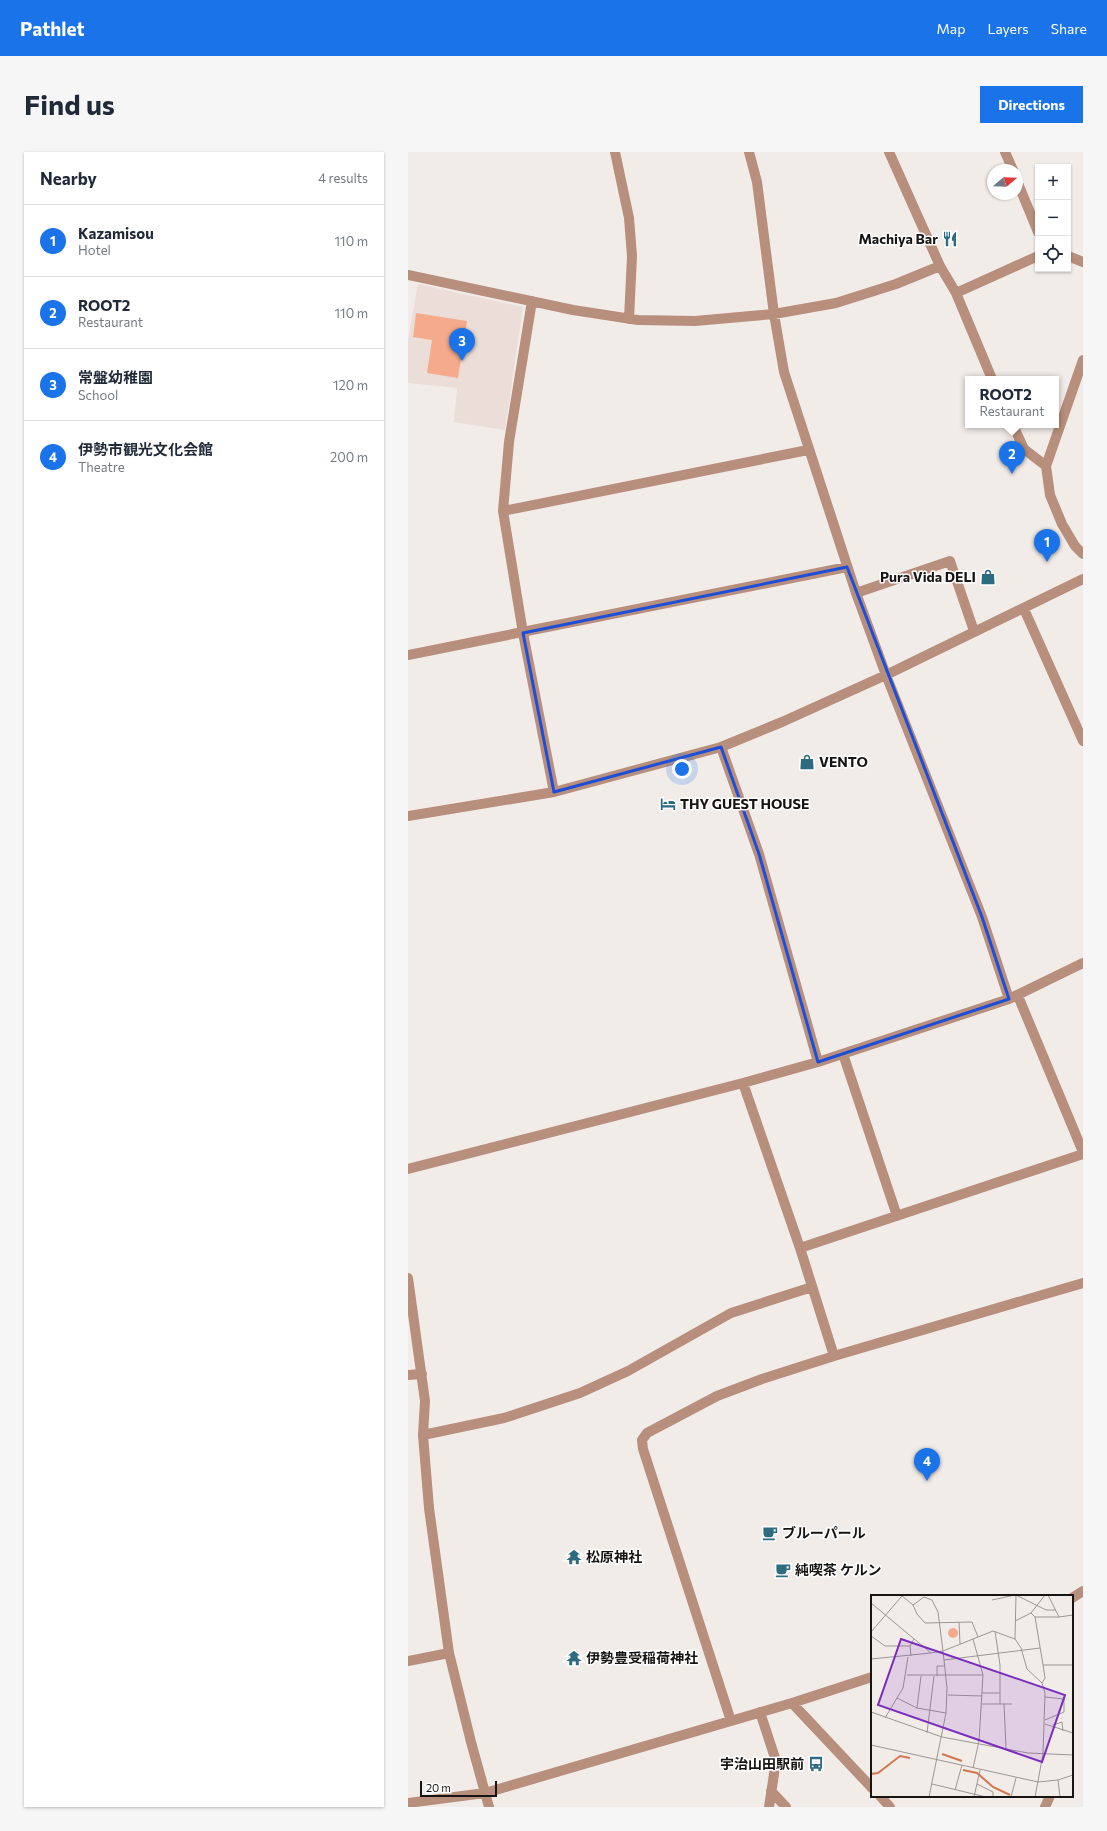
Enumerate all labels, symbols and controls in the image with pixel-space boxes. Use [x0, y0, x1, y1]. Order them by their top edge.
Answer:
text: Pathlet [20, 17, 85, 40]
text: Map [937, 20, 965, 37]
text: Layers [987, 20, 1029, 37]
text: Share [1051, 20, 1087, 37]
button: Directions [980, 86, 1083, 123]
text: Find us [24, 87, 115, 121]
north arrow [987, 164, 1023, 200]
map controls [1035, 164, 1071, 272]
button: + [1035, 164, 1071, 200]
text: Nearby [40, 168, 97, 189]
text: 4 results [318, 170, 368, 186]
button: − [1035, 200, 1071, 236]
text: Kazamisou [78, 224, 154, 242]
place label: Machiya Bar [858, 230, 938, 247]
restaurant icon: Machiya Bar [941, 230, 959, 248]
text: 1 [50, 233, 56, 249]
text: 110 m [335, 233, 368, 249]
button: locate [1035, 236, 1071, 272]
text: Hotel [78, 242, 111, 258]
text: ROOT2 [78, 296, 130, 314]
text: 2 [49, 305, 57, 321]
text: 110 m [335, 305, 368, 321]
text: Restaurant [78, 314, 143, 330]
pin: 3 [449, 328, 475, 361]
text: 常盤幼稚園 [78, 368, 153, 386]
popup [965, 376, 1059, 428]
text: 3 [49, 377, 57, 393]
text: 120 m [333, 377, 368, 393]
text: ROOT2 [979, 385, 1032, 403]
text: School [78, 387, 118, 403]
text: Restaurant [979, 403, 1045, 419]
text: 伊勢市観光文化会館 [78, 440, 213, 458]
pin: 2 [999, 441, 1025, 474]
text: 4 [49, 449, 57, 465]
text: 200 m [330, 449, 368, 465]
text: Theatre [78, 459, 125, 475]
pin: 1 [1034, 529, 1060, 562]
place label: Pura Vida DELI [880, 568, 976, 585]
shop icon: Pura Vida DELI [979, 568, 997, 586]
shop icon: VENTO [798, 753, 816, 771]
place label: VENTO [819, 753, 868, 770]
your location [672, 759, 692, 779]
hotel icon: THY GUEST HOUSE [659, 795, 677, 813]
place label: THY GUEST HOUSE [680, 795, 809, 812]
pin: 4 [914, 1448, 940, 1481]
cafe icon: ブルーパール [761, 1524, 779, 1542]
place label: ブルーパール [782, 1524, 866, 1541]
temple icon: 松原神社 [565, 1548, 583, 1566]
place label: 松原神社 [586, 1548, 642, 1565]
cafe icon: 純喫茶 ケルン [774, 1561, 792, 1579]
place label: 純喫茶 ケルン [795, 1561, 881, 1578]
inset map [871, 1595, 1073, 1797]
temple icon: 伊勢豊受稲荷神社 [565, 1649, 583, 1667]
place label: 伊勢豊受稲荷神社 [586, 1649, 698, 1666]
place label: 宇治山田駅前 [720, 1755, 804, 1772]
bus stop icon: 宇治山田駅前 [807, 1755, 825, 1773]
scale bar [420, 1779, 497, 1798]
text: 20 m [426, 1781, 451, 1794]

